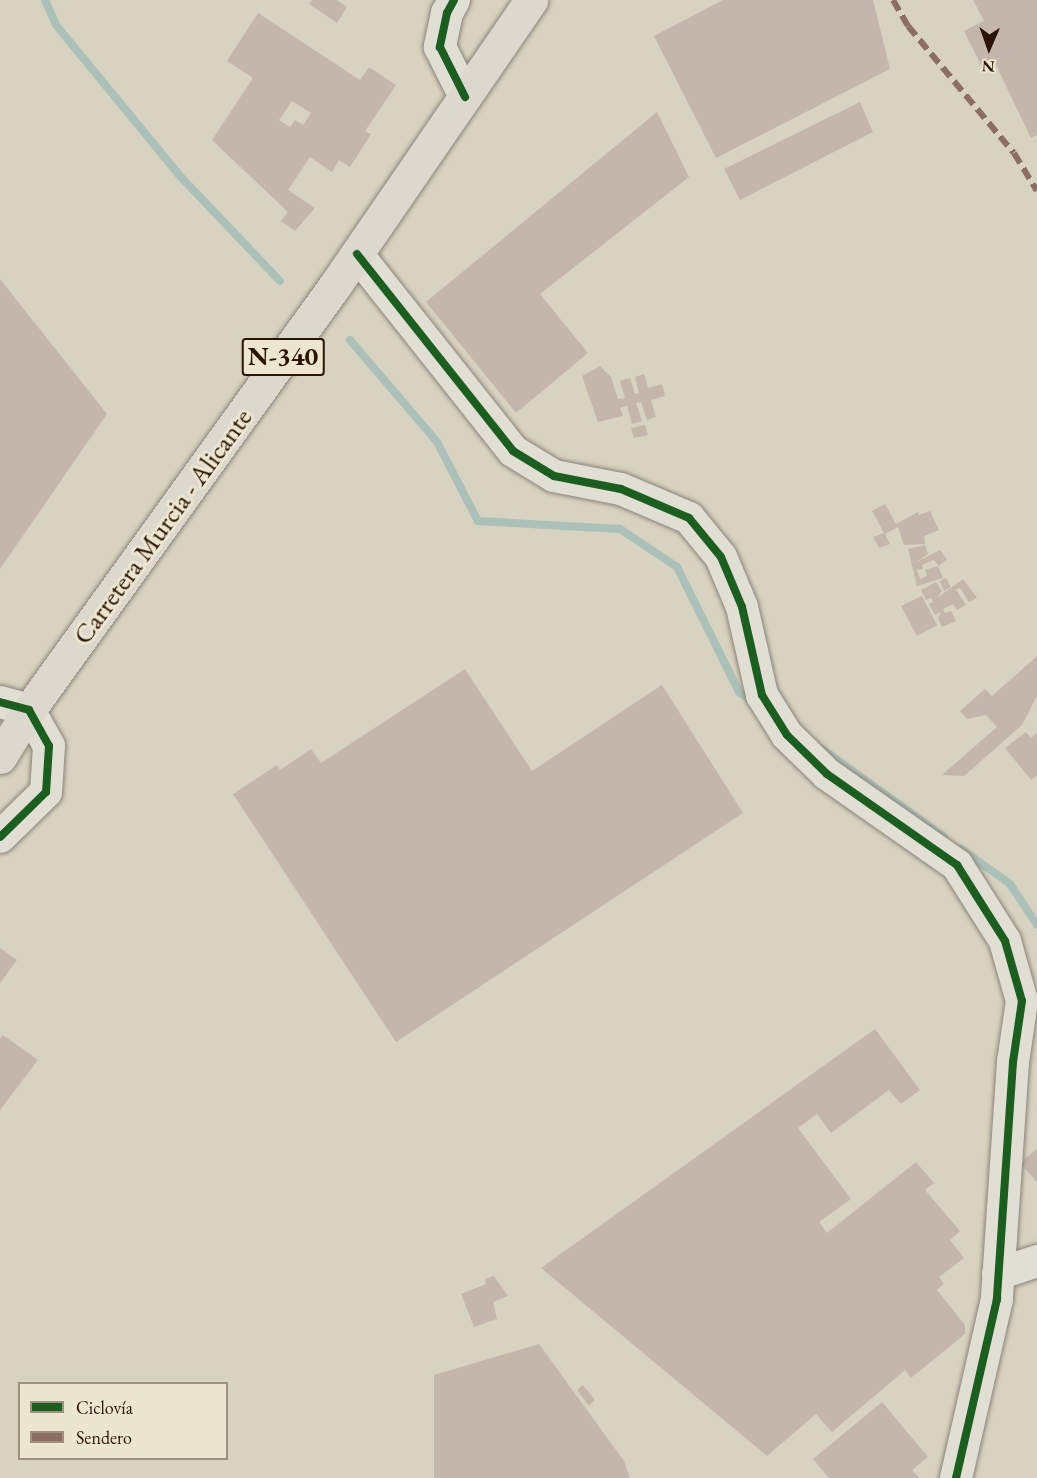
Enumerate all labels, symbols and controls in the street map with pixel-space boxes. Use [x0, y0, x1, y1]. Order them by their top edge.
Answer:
north arrow [959, 18, 1019, 78]
text: N [982, 56, 995, 77]
road number: N-340 [241, 334, 325, 380]
street label: Carretera Murcia - Alicante [66, 402, 258, 650]
legend [18, 1382, 228, 1460]
text: Ciclovía [76, 1396, 133, 1419]
text: Sendero [76, 1426, 132, 1449]

